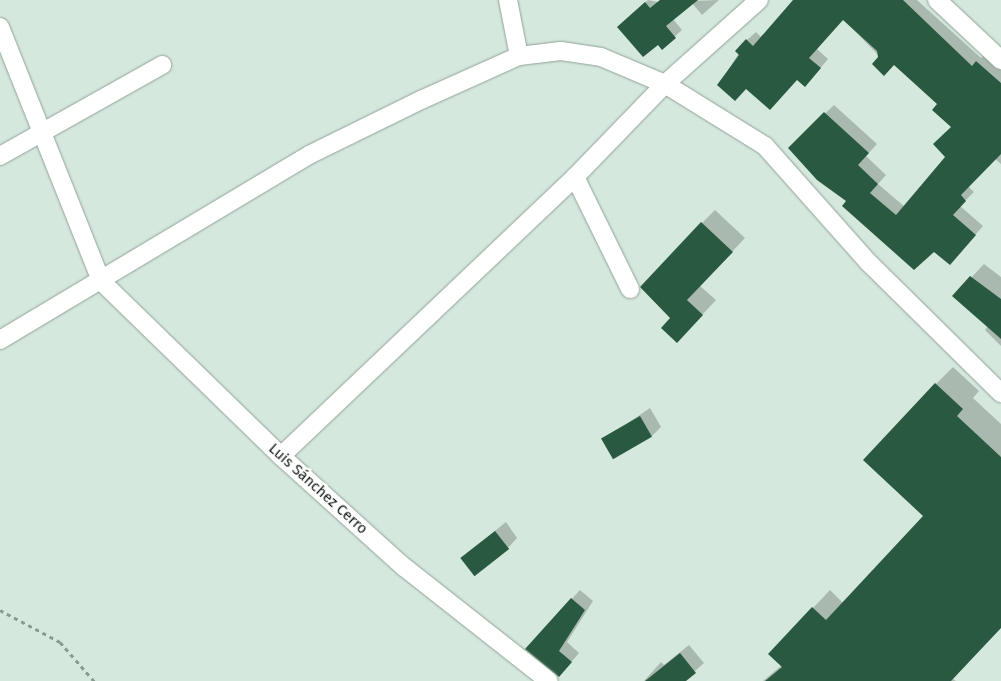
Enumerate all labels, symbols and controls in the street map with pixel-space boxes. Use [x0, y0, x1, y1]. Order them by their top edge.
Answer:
street label: Luis Sánchez Cerro [265, 440, 371, 538]

